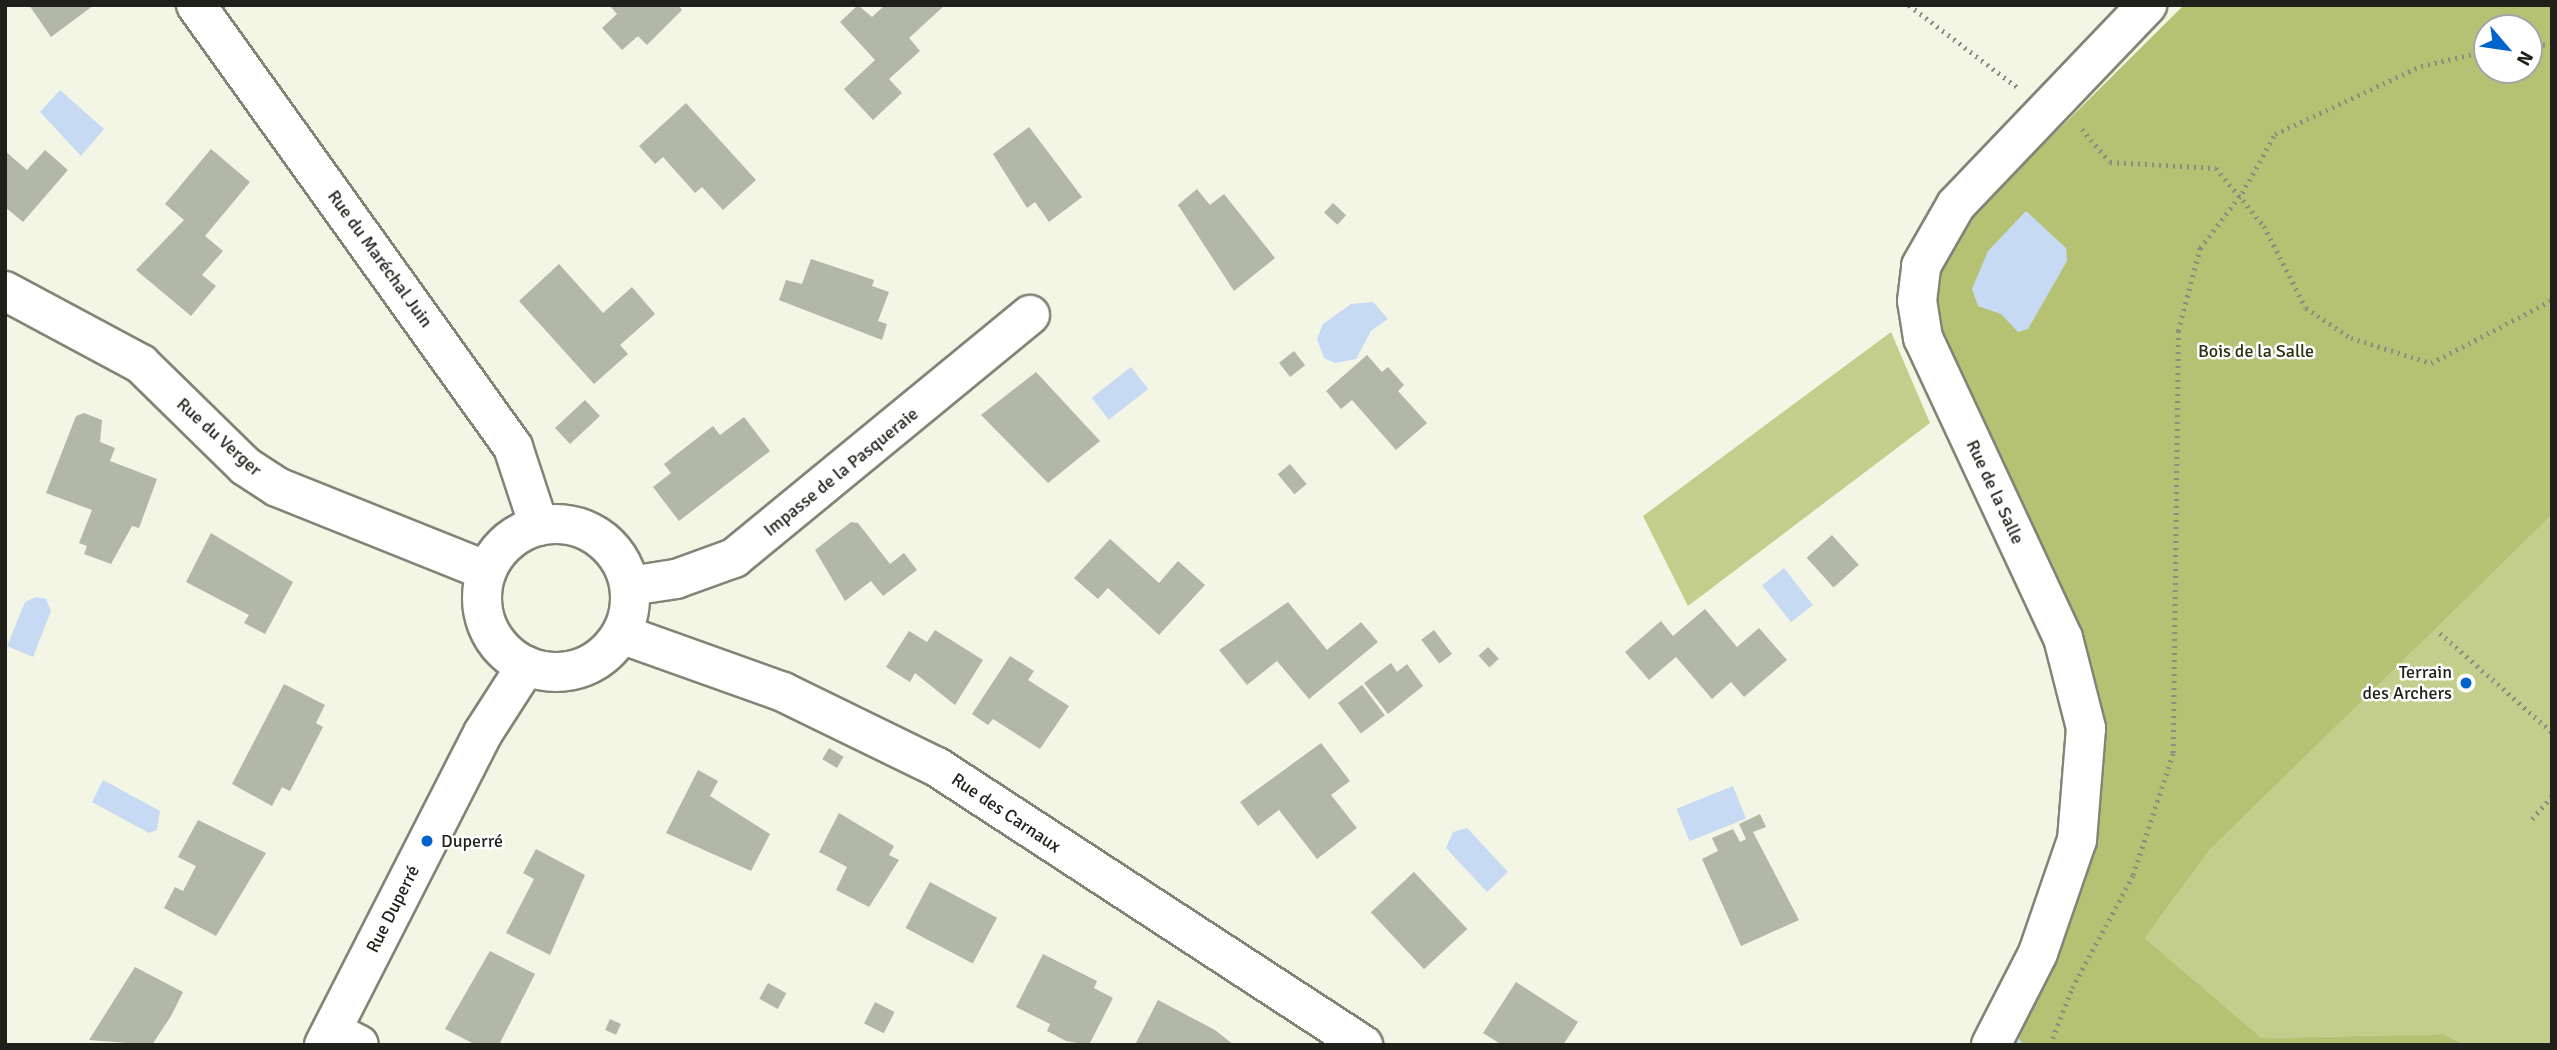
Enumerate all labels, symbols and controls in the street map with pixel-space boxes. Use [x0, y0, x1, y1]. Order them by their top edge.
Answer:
north arrow [2473, 14, 2543, 84]
text: N [2511, 47, 2538, 70]
street label: Rue du Maréchal Juin [323, 186, 437, 332]
park label: Bois de la Salle [2198, 340, 2314, 362]
street label: Rue du Verger [172, 393, 266, 481]
street label: Impasse de la Pasqueraie [759, 403, 923, 541]
street label: Rue de la Salle [1961, 436, 2029, 548]
place label: Terrain des Archers [2363, 662, 2452, 704]
marker: Terrain des Archers [2458, 675, 2474, 691]
street label: Rue des Carnaux [947, 768, 1065, 858]
place label: Duperré [441, 830, 503, 852]
marker: Duperré [419, 833, 435, 849]
street label: Rue Duperré [362, 862, 424, 956]

